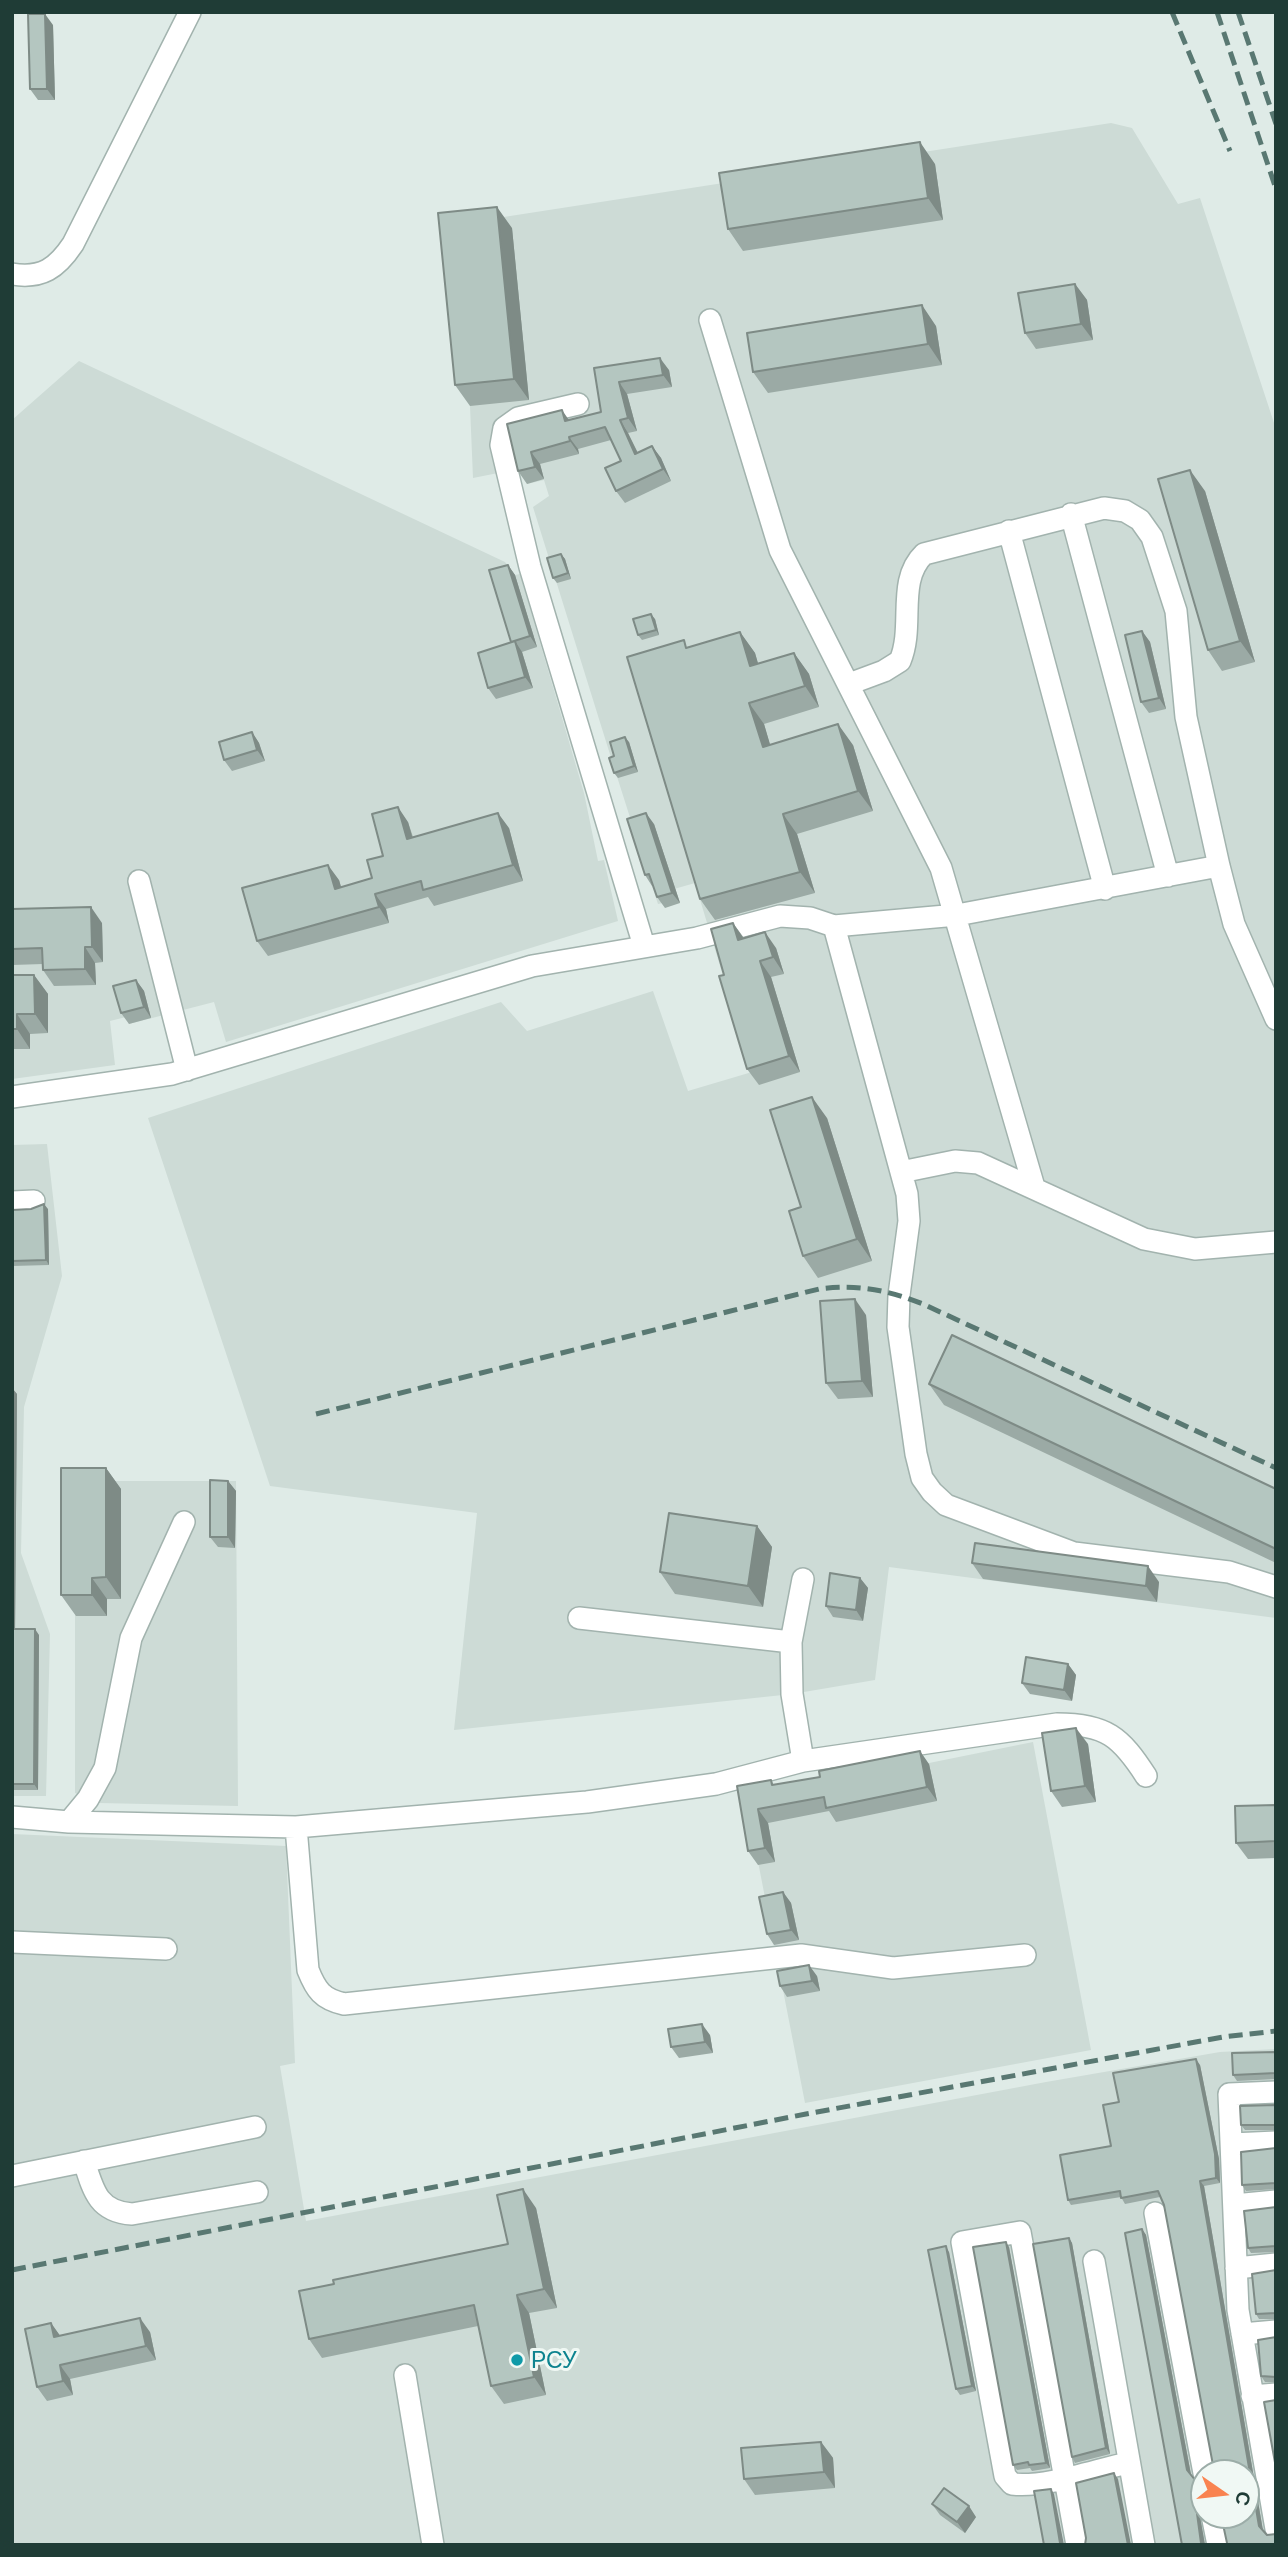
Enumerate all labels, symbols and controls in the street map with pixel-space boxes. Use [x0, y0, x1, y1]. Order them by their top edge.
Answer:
place label: РСУ [531, 2346, 577, 2374]
marker: РСУ [509, 2352, 525, 2368]
north arrow [1190, 2459, 1260, 2529]
text: С [1231, 2489, 1257, 2508]

